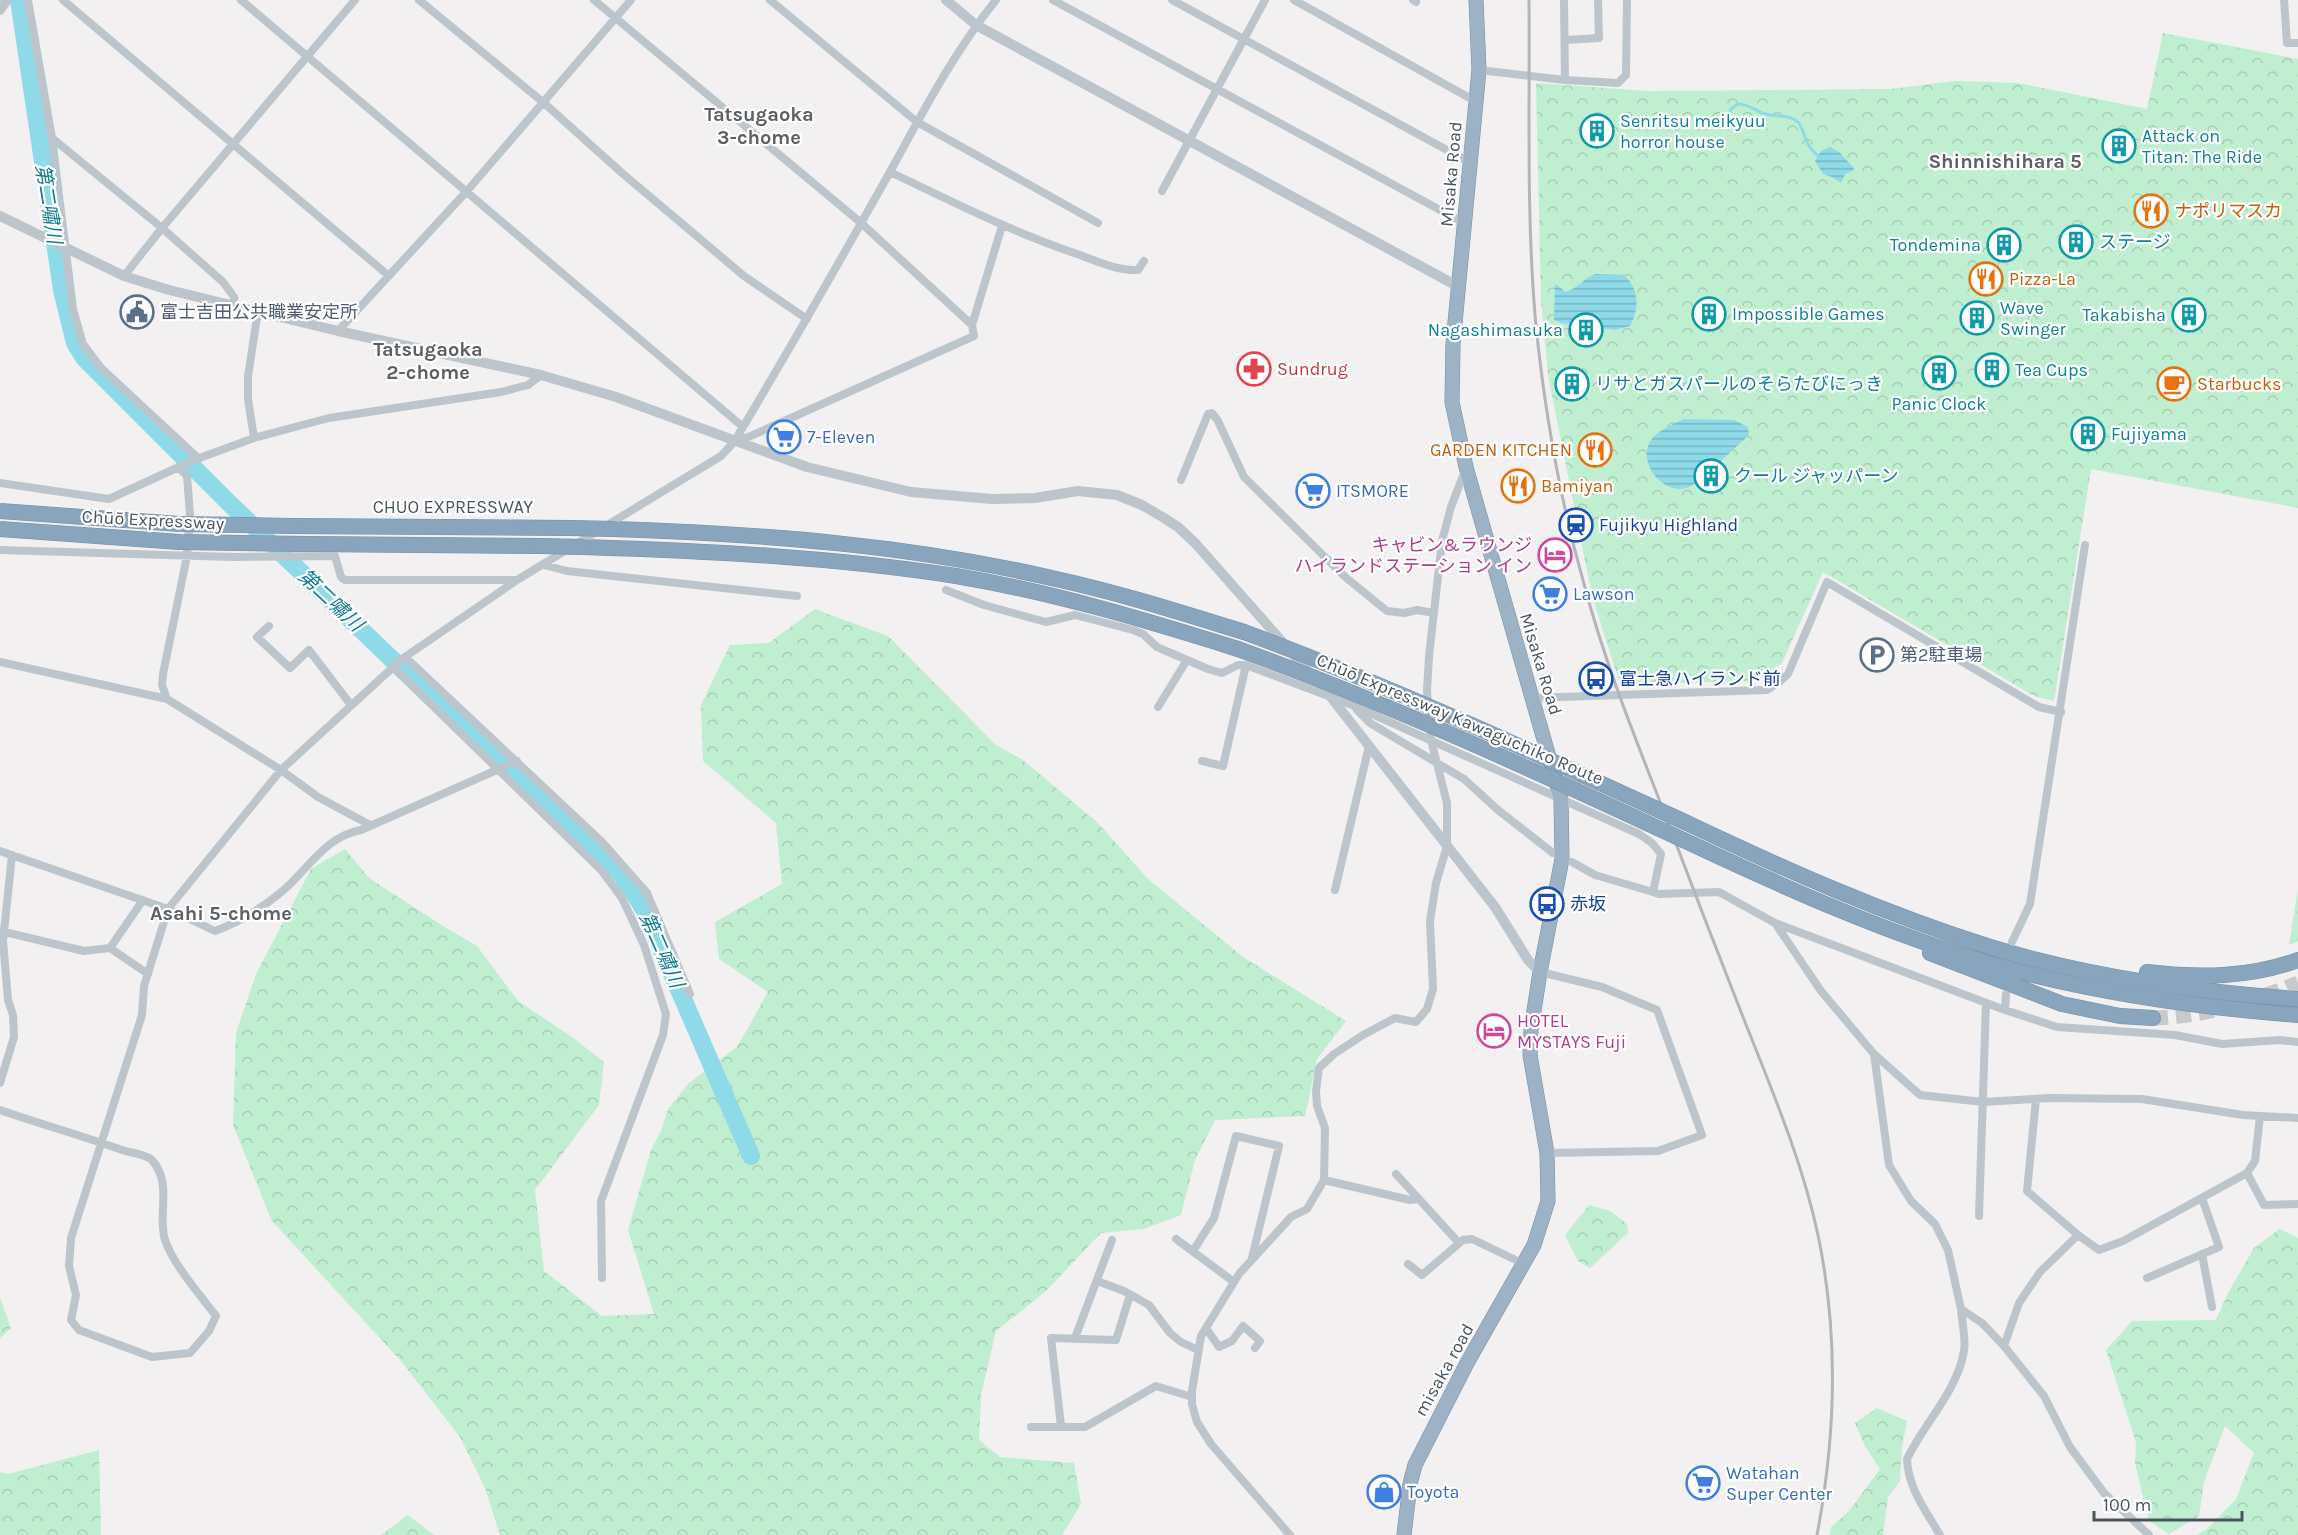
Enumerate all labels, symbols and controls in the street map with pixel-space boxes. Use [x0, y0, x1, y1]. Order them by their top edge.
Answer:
district label: Tatsugaoka 3-chome [704, 103, 814, 149]
place label: Senritsu meikyuu horror house [1620, 110, 1766, 153]
building icon: Senritsu meikyuu horror house [1579, 113, 1615, 149]
street label: Misaka Road [1435, 120, 1467, 228]
place label: Attack on Titan: The Ride [2142, 125, 2262, 168]
building icon: Attack on Titan: The Ride [2101, 128, 2137, 164]
district label: Shinnishihara 5 [1928, 150, 2082, 173]
water label: 第二嘯川 [31, 163, 66, 247]
restaurant icon: ナポリマスカ [2133, 193, 2169, 229]
place label: ナポリマスカ [2174, 200, 2282, 222]
building icon: ステージ [2058, 224, 2094, 260]
building icon: Tondemina [1986, 227, 2022, 263]
place label: ステージ [2099, 231, 2171, 253]
place label: Tondemina [1890, 234, 1981, 256]
restaurant icon: Pizza-La [1968, 261, 2004, 297]
place label: Pizza-La [2009, 268, 2076, 290]
public building icon: 富士吉田公共職業安定所 [119, 294, 155, 330]
building icon: Impossible Games [1691, 296, 1727, 332]
place label: Wave Swinger [2000, 297, 2067, 340]
building icon: Takabisha [2171, 297, 2207, 333]
building icon: Wave Swinger [1959, 300, 1995, 336]
place label: 富士吉田公共職業安定所 [160, 301, 358, 323]
place label: Impossible Games [1732, 303, 1885, 325]
place label: Takabisha [2082, 304, 2166, 326]
building icon: Nagashimasuka [1568, 312, 1604, 348]
place label: Nagashimasuka [1428, 319, 1563, 341]
district label: Tatsugaoka 2-chome [373, 338, 483, 384]
pharmacy icon: Sundrug [1236, 351, 1272, 387]
building icon: Tea Cups [1974, 352, 2010, 388]
building icon: Panic Clock [1921, 355, 1957, 391]
place label: Sundrug [1277, 358, 1348, 380]
place label: Tea Cups [2015, 359, 2088, 381]
building icon: リサとガスパールのそらたびにっき [1554, 366, 1590, 402]
cafe icon: Starbucks [2156, 366, 2192, 402]
place label: リサとガスパールのそらたびにっき [1595, 373, 1883, 395]
place label: Starbucks [2197, 373, 2282, 395]
place label: Panic Clock [1891, 393, 1987, 415]
building icon: Fujiyama [2070, 416, 2106, 452]
supermarket icon: 7-Eleven [766, 419, 802, 455]
place label: Fujiyama [2111, 423, 2187, 445]
place label: 7-Eleven [807, 426, 875, 448]
restaurant icon: GARDEN KITCHEN [1577, 432, 1613, 468]
place label: GARDEN KITCHEN [1430, 439, 1572, 461]
building icon: クール ジャッパーン [1693, 458, 1729, 494]
place label: クール ジャッパーン [1734, 465, 1898, 487]
restaurant icon: Bamiyan [1500, 468, 1536, 504]
supermarket icon: ITSMORE [1295, 473, 1331, 509]
place label: Bamiyan [1541, 475, 1613, 497]
place label: ITSMORE [1336, 480, 1409, 502]
street label: CHUO EXPRESSWAY [373, 496, 533, 518]
street label: Chūō Expressway [81, 505, 225, 535]
station icon: Fujikyu Highland [1558, 507, 1594, 543]
place label: Fujikyu Highland [1599, 514, 1738, 536]
place label: キャビン&ラウンジ ハイランドステーション イン [1294, 534, 1532, 577]
hotel icon: キャビン&ラウンジ ハイランドステーション イン [1537, 537, 1573, 573]
water label: 第二嘯川 [294, 565, 369, 637]
supermarket icon: Lawson [1532, 576, 1568, 612]
place label: Lawson [1573, 583, 1635, 605]
street label: Misaka Road [1515, 610, 1567, 718]
parking icon: 第2駐車場 [1859, 637, 1895, 673]
place label: 第2駐車場 [1900, 644, 1982, 666]
street label: Chūō Expressway Kawaguchiko Route [1313, 648, 1607, 790]
bus stop icon: 富士急ハイランド前 [1578, 661, 1614, 697]
place label: 富士急ハイランド前 [1619, 668, 1781, 690]
bus stop icon: 赤坂 [1529, 886, 1565, 922]
place label: 赤坂 [1570, 893, 1606, 915]
district label: Asahi 5-chome [150, 902, 292, 925]
water label: 第二嘯川 [635, 909, 689, 993]
place label: HOTEL MYSTAYS Fuji [1517, 1010, 1626, 1053]
hotel icon: HOTEL MYSTAYS Fuji [1476, 1013, 1512, 1049]
street label: misaka road [1409, 1320, 1479, 1420]
place label: Watahan Super Center [1726, 1462, 1832, 1505]
supermarket icon: Watahan Super Center [1685, 1465, 1721, 1501]
shop icon: Toyota [1366, 1474, 1402, 1510]
place label: Toyota [1407, 1481, 1459, 1503]
scale bar [2094, 1484, 2242, 1522]
text: 100 m [2103, 1494, 2151, 1516]

